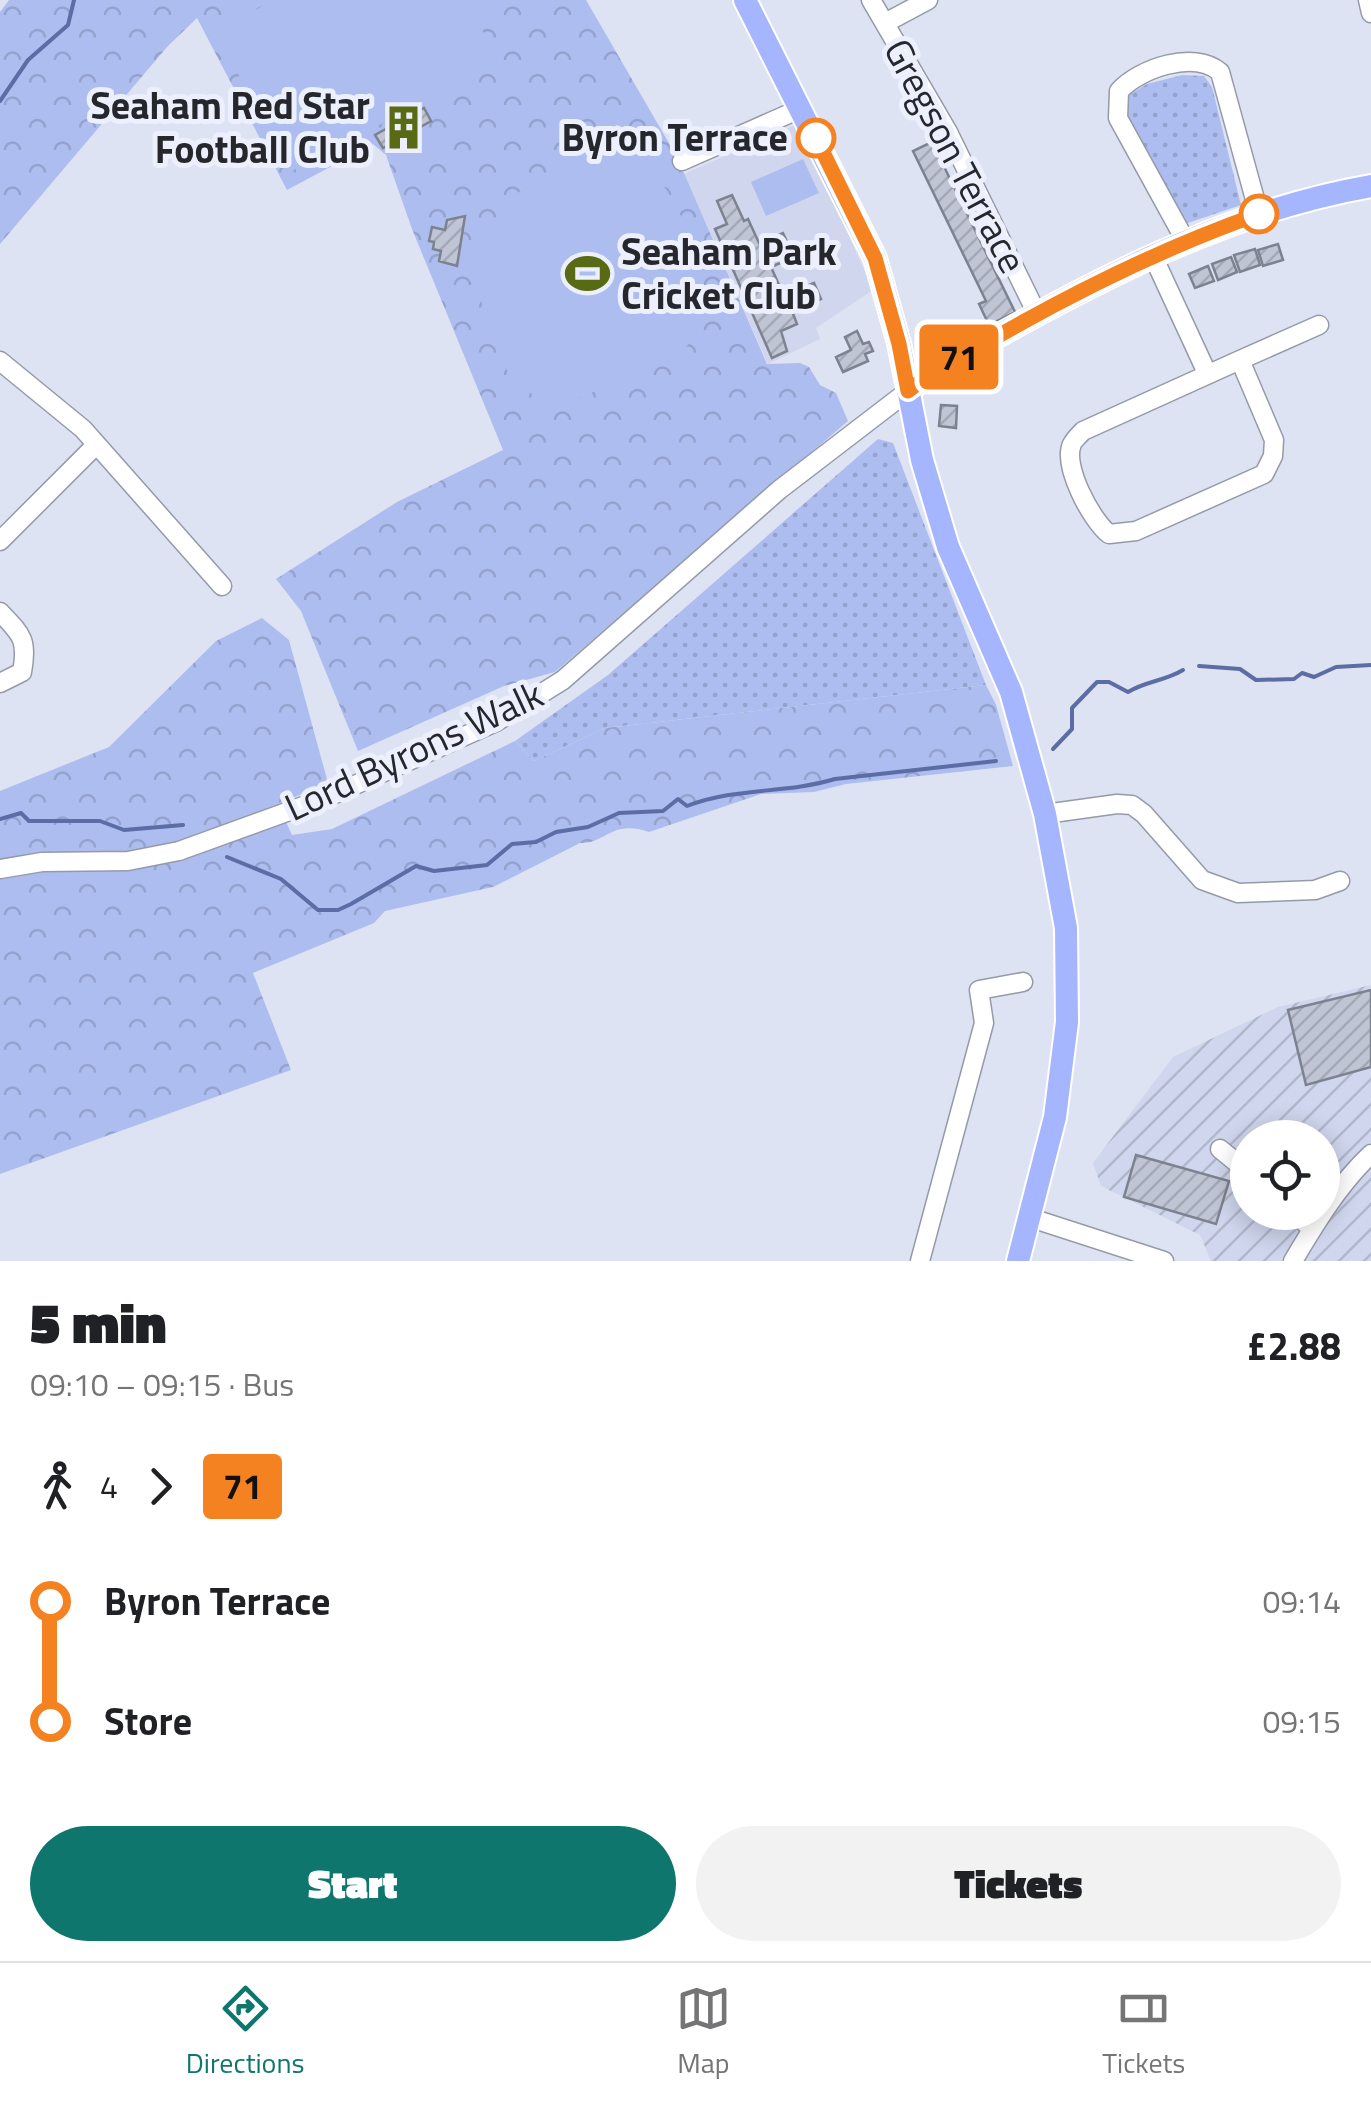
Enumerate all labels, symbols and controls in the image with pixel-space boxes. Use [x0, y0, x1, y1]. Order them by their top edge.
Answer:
street label: Gregson Terrace [870, 28, 1042, 283]
place label: Seaham Red Star Football Club [90, 76, 370, 178]
building icon: Seaham Red Star Football Club [379, 104, 427, 152]
place label: Byron Terrace [562, 108, 788, 166]
marker: Byron Terrace [797, 119, 835, 157]
unlabelled marker [1240, 195, 1278, 233]
place label: Seaham Park Cricket Club [621, 222, 837, 324]
sports icon: Seaham Park Cricket Club [564, 250, 612, 298]
line badge: 71 [914, 324, 1004, 390]
text: 71 [939, 330, 979, 384]
street label: Lord Byrons Walk [275, 665, 552, 835]
map controls [1230, 1120, 1340, 1230]
button: locate [1230, 1120, 1340, 1230]
text: 5 min [30, 1281, 167, 1364]
text: £2.88 [1246, 1317, 1341, 1375]
text: 09:10 – 09:15 · Bus [30, 1360, 294, 1408]
icon: walk [30, 1459, 85, 1514]
icon: forward [133, 1459, 188, 1514]
text: 71 [223, 1459, 262, 1513]
text: 4 [100, 1462, 118, 1510]
text: Byron Terrace [104, 1572, 330, 1630]
text: 09:14 [1262, 1577, 1341, 1625]
text: Store [104, 1692, 192, 1750]
text: 09:15 [1262, 1697, 1341, 1745]
button: Start [30, 1826, 676, 1941]
button: Tickets [696, 1826, 1341, 1941]
tab: Directions [186, 1981, 304, 2084]
tab: Map [676, 1981, 731, 2084]
tab: Tickets [1102, 1981, 1185, 2084]

